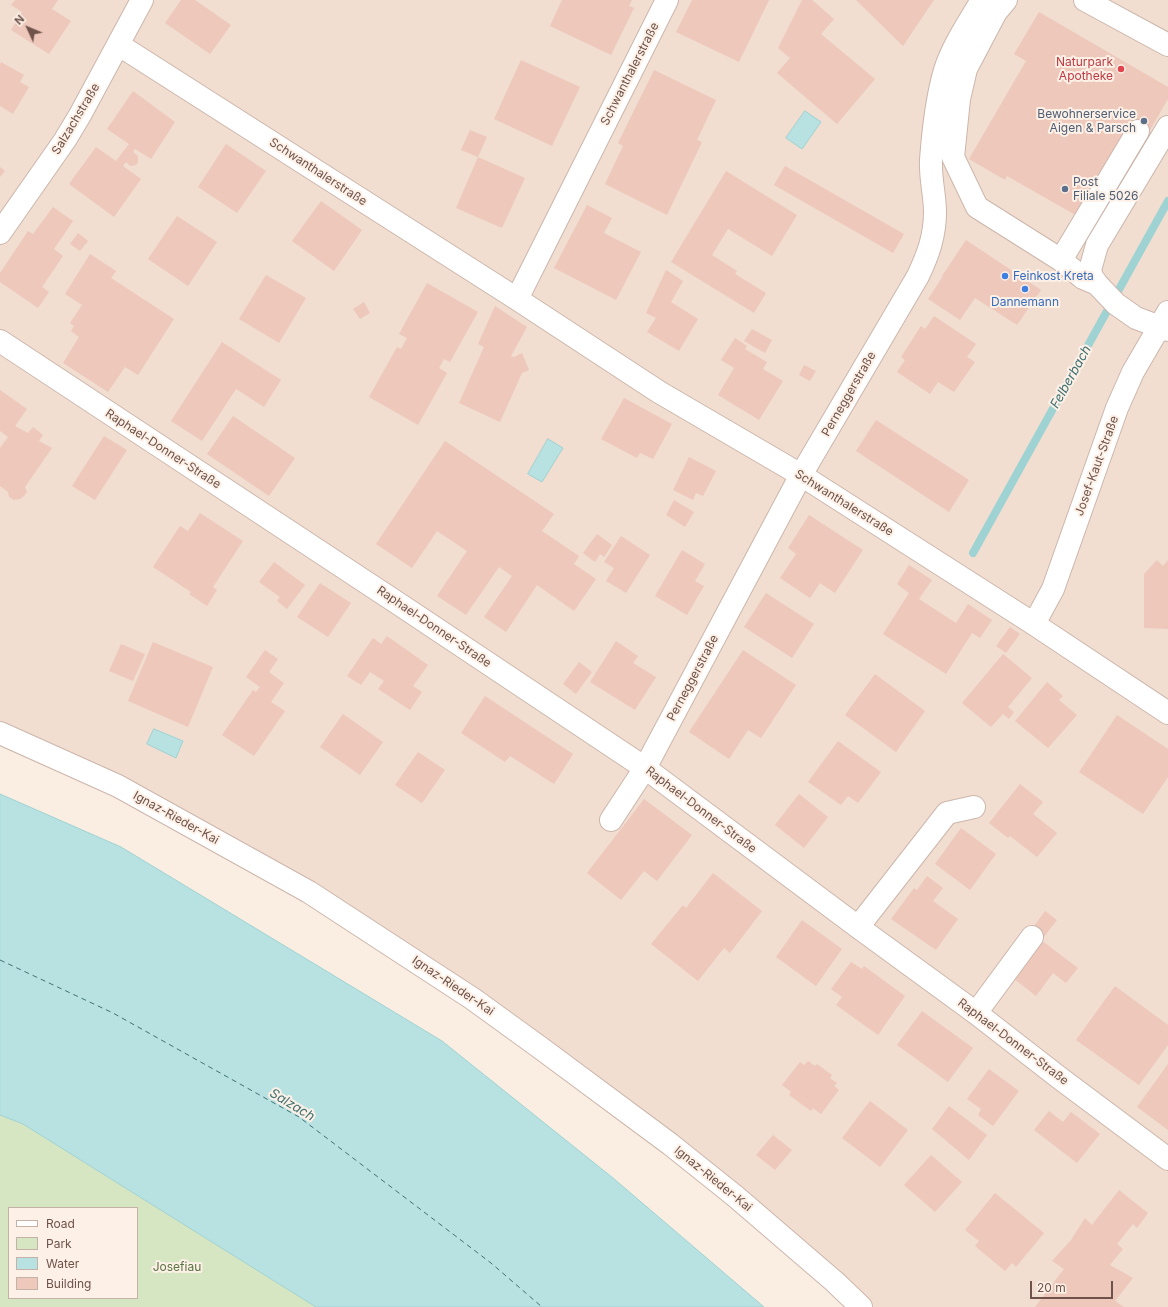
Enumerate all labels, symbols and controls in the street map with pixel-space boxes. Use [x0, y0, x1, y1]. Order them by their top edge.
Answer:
north arrow [8, 8, 48, 48]
text: N [11, 12, 27, 28]
street label: Schwanthalerstraße [598, 20, 662, 128]
place label: Naturpark Apotheke [1056, 55, 1113, 83]
marker: Naturpark Apotheke [1116, 64, 1126, 74]
street label: Salzachstraße [49, 81, 103, 157]
place label: Bewohnerservice Aigen & Parsch [1037, 107, 1136, 135]
marker: Bewohnerservice Aigen & Parsch [1139, 116, 1149, 126]
street label: Schwanthalerstraße [267, 135, 369, 209]
place label: Post Filiale 5026 [1073, 175, 1138, 203]
marker: Post Filiale 5026 [1060, 184, 1070, 194]
place label: Feinkost Kreta [1013, 269, 1094, 283]
marker: Feinkost Kreta [1000, 271, 1010, 281]
marker: Dannemann [1020, 284, 1030, 294]
place label: Dannemann [991, 295, 1059, 309]
water label: Felberbach [1047, 343, 1095, 411]
street label: Perneggerstraße [819, 349, 879, 439]
street label: Raphael-Donner-Straße [103, 406, 223, 492]
street label: Josef-Kaut-Straße [1072, 414, 1122, 518]
street label: Schwanthalerstraße [792, 467, 896, 539]
street label: Raphael-Donner-Straße [374, 583, 494, 671]
street label: Perneggerstraße [664, 632, 722, 724]
street label: Raphael-Donner-Straße [643, 764, 759, 856]
street label: Ignaz-Rieder-Kai [131, 788, 221, 848]
street label: Ignaz-Rieder-Kai [409, 953, 497, 1019]
street label: Raphael-Donner-Straße [955, 996, 1071, 1088]
water label: Salzach [267, 1086, 317, 1124]
street label: Ignaz-Rieder-Kai [671, 1143, 755, 1215]
legend [8, 1207, 138, 1299]
text: Road [46, 1216, 75, 1231]
text: Park [46, 1236, 72, 1251]
text: Water [46, 1256, 79, 1271]
park label: Josefiau [153, 1260, 201, 1274]
scale bar [1032, 1273, 1115, 1299]
text: Building [46, 1276, 91, 1291]
text: 20 m [1037, 1280, 1066, 1295]

